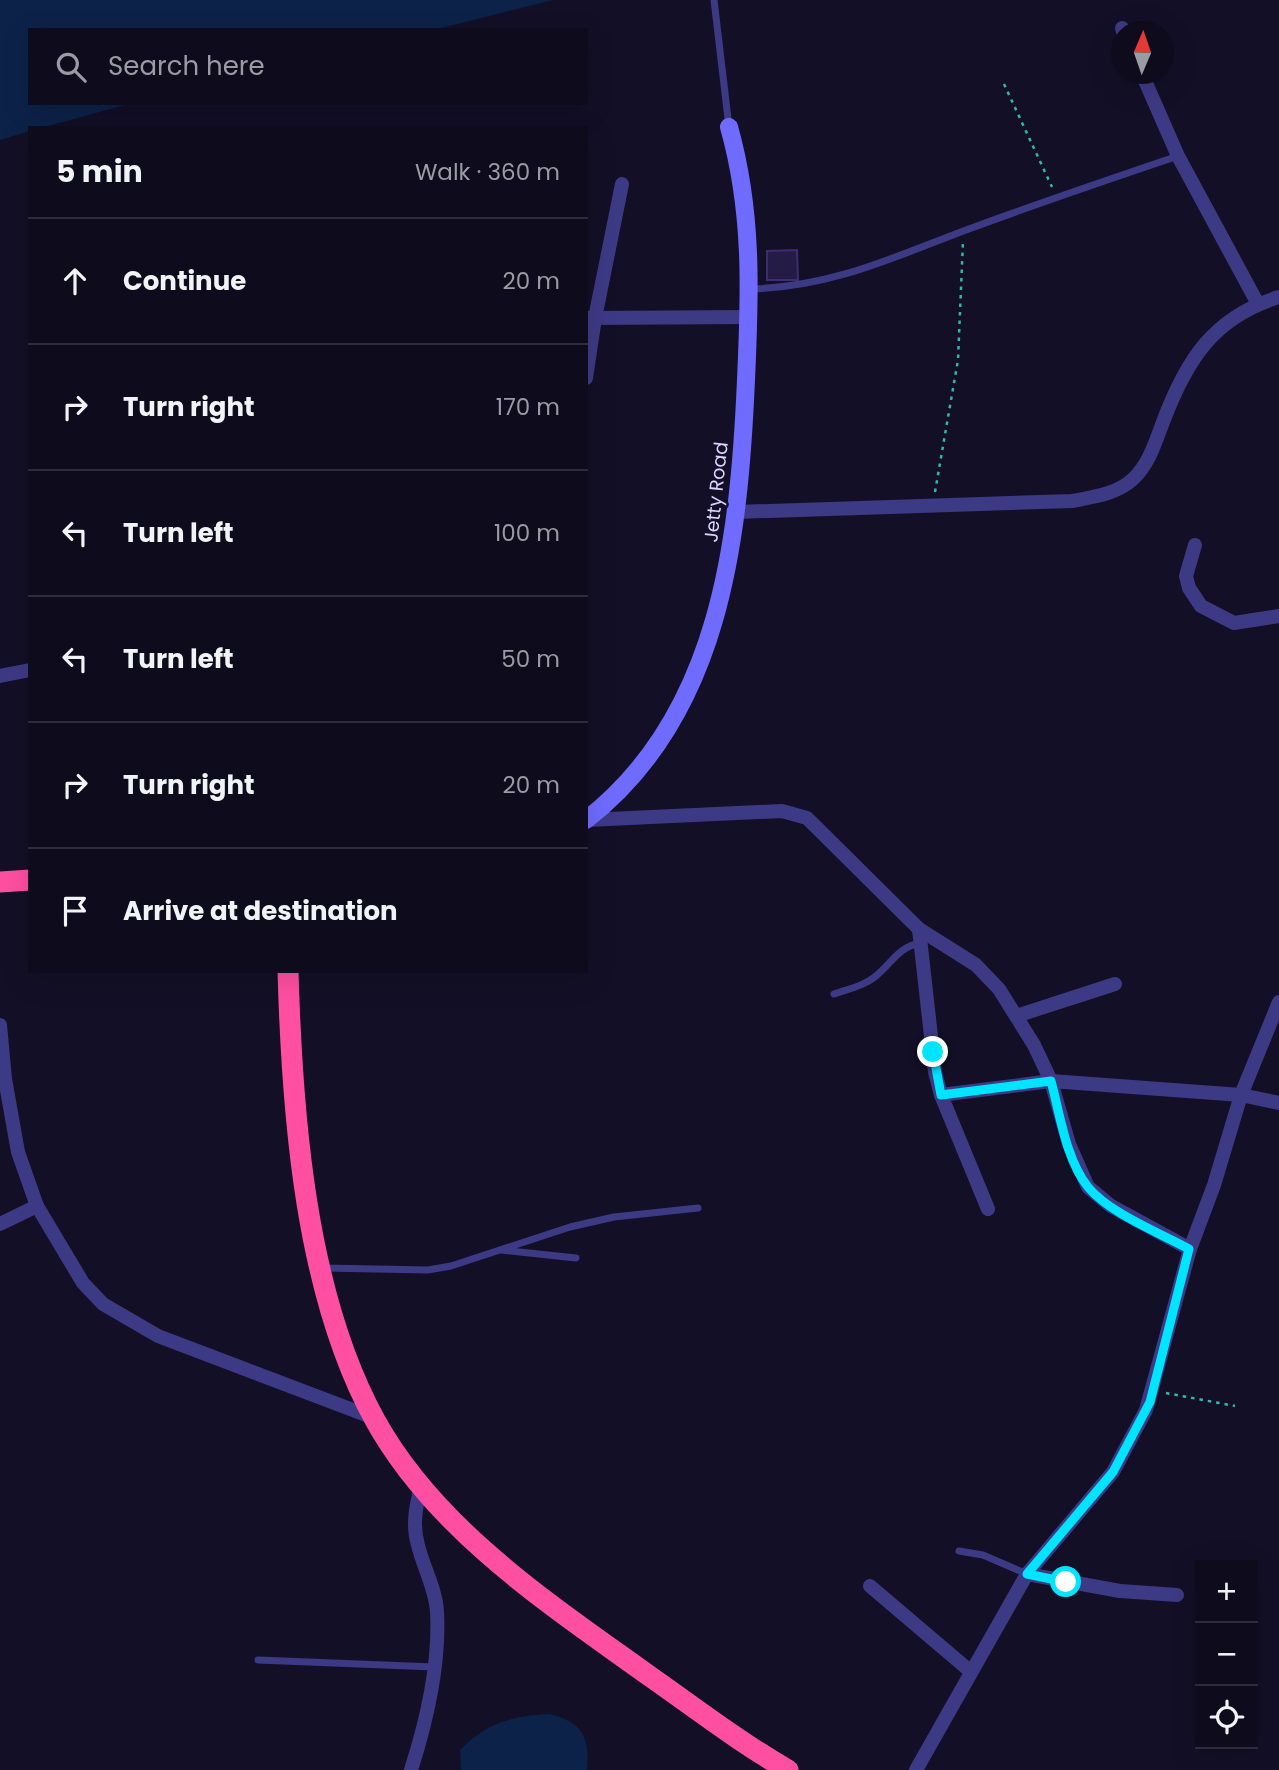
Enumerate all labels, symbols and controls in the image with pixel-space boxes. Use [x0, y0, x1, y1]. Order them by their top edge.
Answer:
north arrow [1111, 21, 1174, 84]
search box [28, 28, 588, 105]
icon: search [52, 48, 90, 86]
text: Search here [108, 48, 265, 84]
text: 5 min [56, 150, 143, 193]
text: Walk · 360 m [415, 156, 560, 188]
icon: ahead [56, 262, 94, 300]
text: Continue [123, 263, 246, 299]
text: 20 m [502, 265, 560, 297]
icon: right [56, 388, 94, 426]
text: Turn right [123, 389, 255, 425]
text: 170 m [496, 391, 560, 423]
street label: Jetty Road [697, 440, 735, 544]
icon: left [56, 514, 94, 552]
text: Turn left [123, 515, 234, 551]
text: 100 m [494, 517, 560, 549]
icon: left [56, 640, 94, 678]
text: Turn left [123, 641, 234, 677]
text: 50 m [501, 643, 560, 675]
icon: right [56, 766, 94, 804]
text: Turn right [123, 767, 255, 803]
text: 20 m [502, 769, 560, 801]
icon: arrive [56, 892, 94, 930]
text: Arrive at destination [123, 893, 398, 929]
route end [917, 1036, 948, 1067]
map controls [1195, 1560, 1258, 1749]
button: + [1195, 1560, 1258, 1623]
route start [1050, 1566, 1081, 1597]
button: − [1195, 1623, 1258, 1686]
button: locate [1195, 1686, 1258, 1749]

